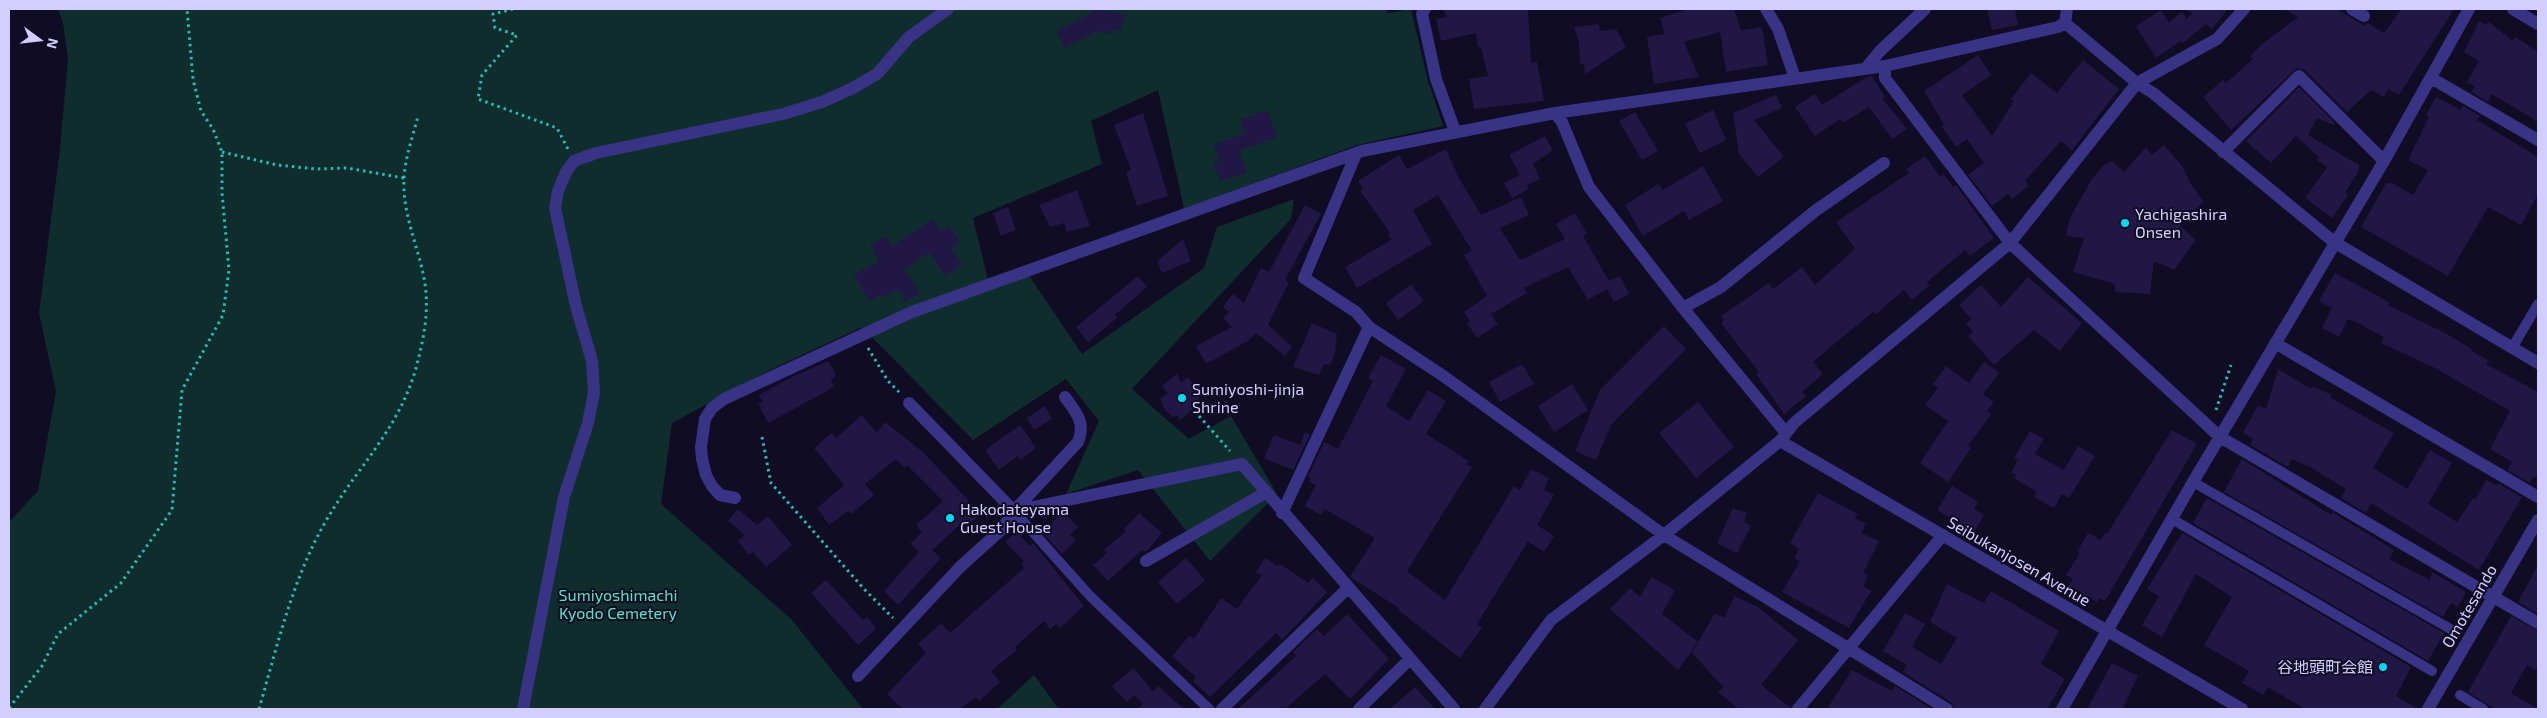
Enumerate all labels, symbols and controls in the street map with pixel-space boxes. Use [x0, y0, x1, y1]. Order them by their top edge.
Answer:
north arrow [15, 15, 65, 65]
text: N [44, 36, 63, 51]
place label: Yachigashira Onsen [2135, 204, 2227, 241]
marker: Yachigashira Onsen [2119, 217, 2131, 229]
place label: Sumiyoshi-jinja Shrine [1192, 379, 1304, 416]
marker: Sumiyoshi-jinja Shrine [1176, 392, 1188, 404]
place label: Hakodateyama Guest House [960, 499, 1069, 536]
marker: Hakodateyama Guest House [944, 512, 956, 524]
street label: Seibukanjosen Avenue [1944, 512, 2094, 610]
street label: Omotesando [2437, 561, 2500, 651]
park label: Sumiyoshimachi Kyodo Cemetery [559, 585, 678, 622]
place label: 谷地頭町会館 [2277, 657, 2373, 676]
marker: 谷地頭町会館 [2377, 661, 2389, 673]

